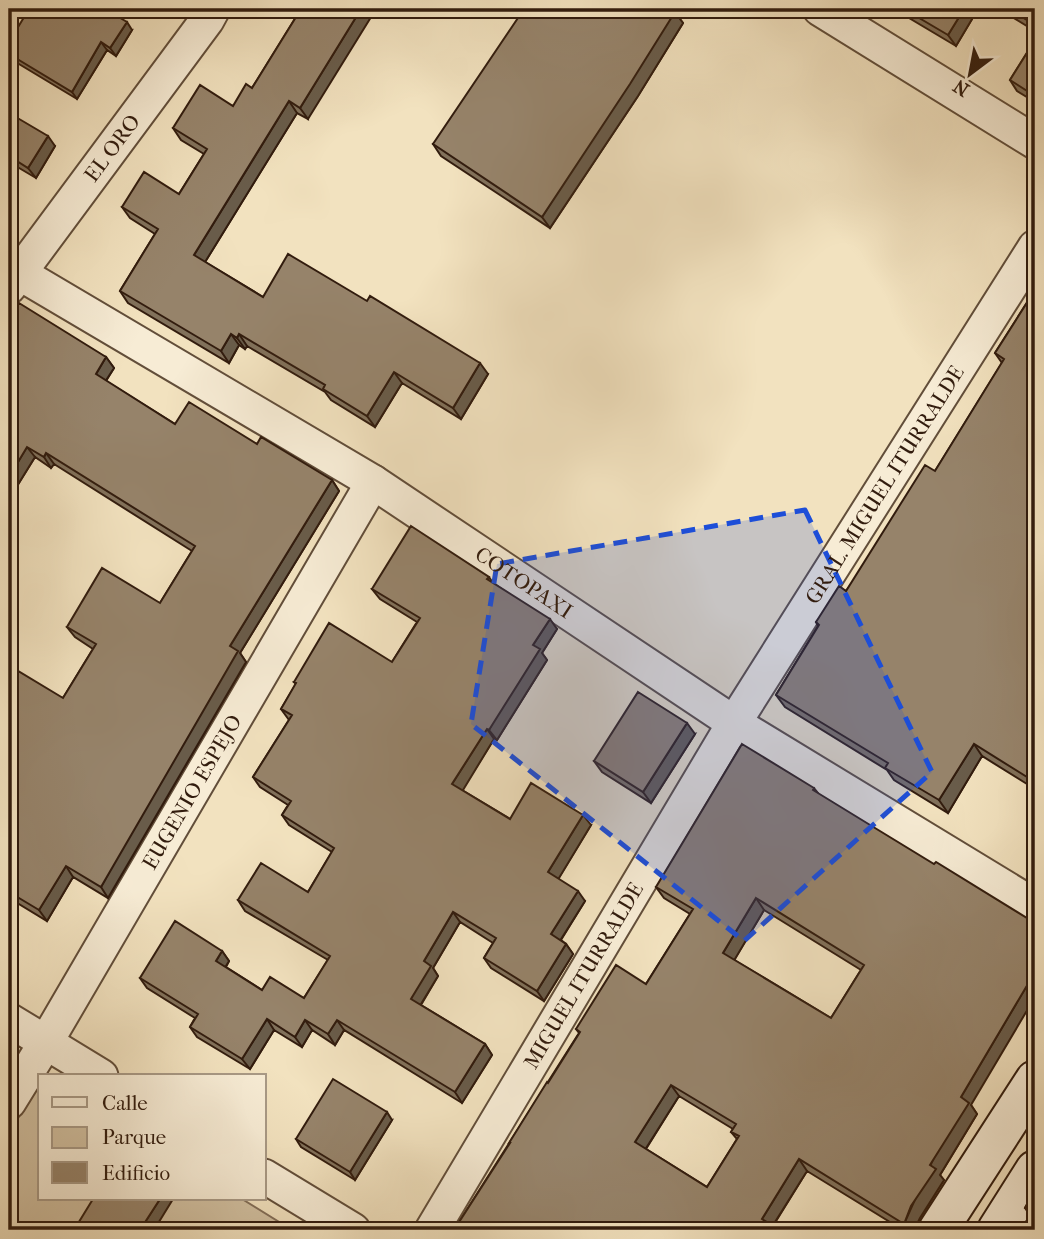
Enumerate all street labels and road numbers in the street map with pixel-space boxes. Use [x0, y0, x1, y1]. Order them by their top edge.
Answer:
street label: EL ORO [79, 110, 145, 186]
street label: GRAL. MIGUEL ITURRALDE [800, 361, 969, 608]
street label: COTOPAXI [471, 542, 577, 624]
street label: EUGENIO ESPEJO [137, 710, 247, 874]
street label: MIGUEL ITURRALDE [519, 878, 648, 1073]

